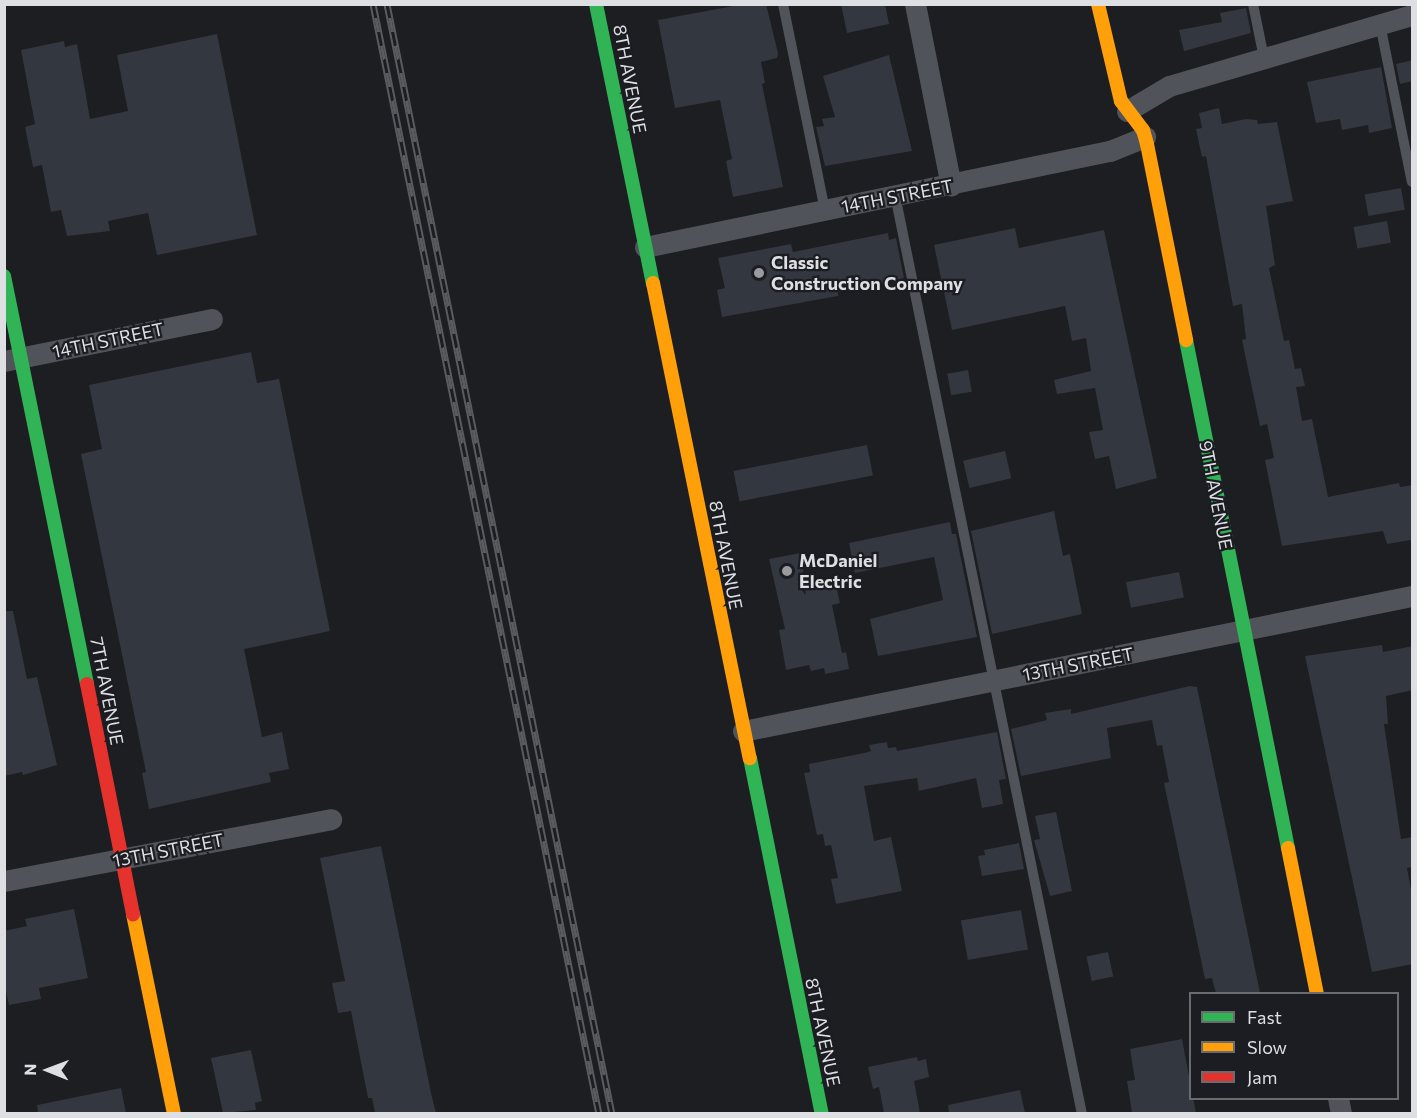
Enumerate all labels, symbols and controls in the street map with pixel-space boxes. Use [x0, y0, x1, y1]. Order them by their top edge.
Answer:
street label: 8TH AVENUE [609, 23, 651, 135]
street label: 14TH STREET [839, 175, 955, 217]
place label: Classic Construction Company [771, 252, 963, 294]
marker: Classic Construction Company [752, 266, 766, 280]
street label: 14TH STREET [50, 318, 166, 362]
street label: 9TH AVENUE [1195, 439, 1237, 551]
street label: 8TH AVENUE [705, 499, 747, 611]
place label: McDaniel Electric [799, 550, 877, 592]
marker: McDaniel Electric [780, 564, 794, 578]
street label: 7TH AVENUE [86, 635, 128, 747]
street label: 13TH STREET [1021, 643, 1135, 685]
street label: 13TH STREET [111, 829, 225, 871]
street label: 8TH AVENUE [801, 976, 845, 1088]
legend [1189, 992, 1399, 1100]
text: Fast [1247, 1006, 1282, 1028]
text: Slow [1247, 1036, 1287, 1058]
north arrow [18, 1040, 78, 1100]
text: N [20, 1064, 39, 1076]
text: Jam [1247, 1066, 1277, 1088]

